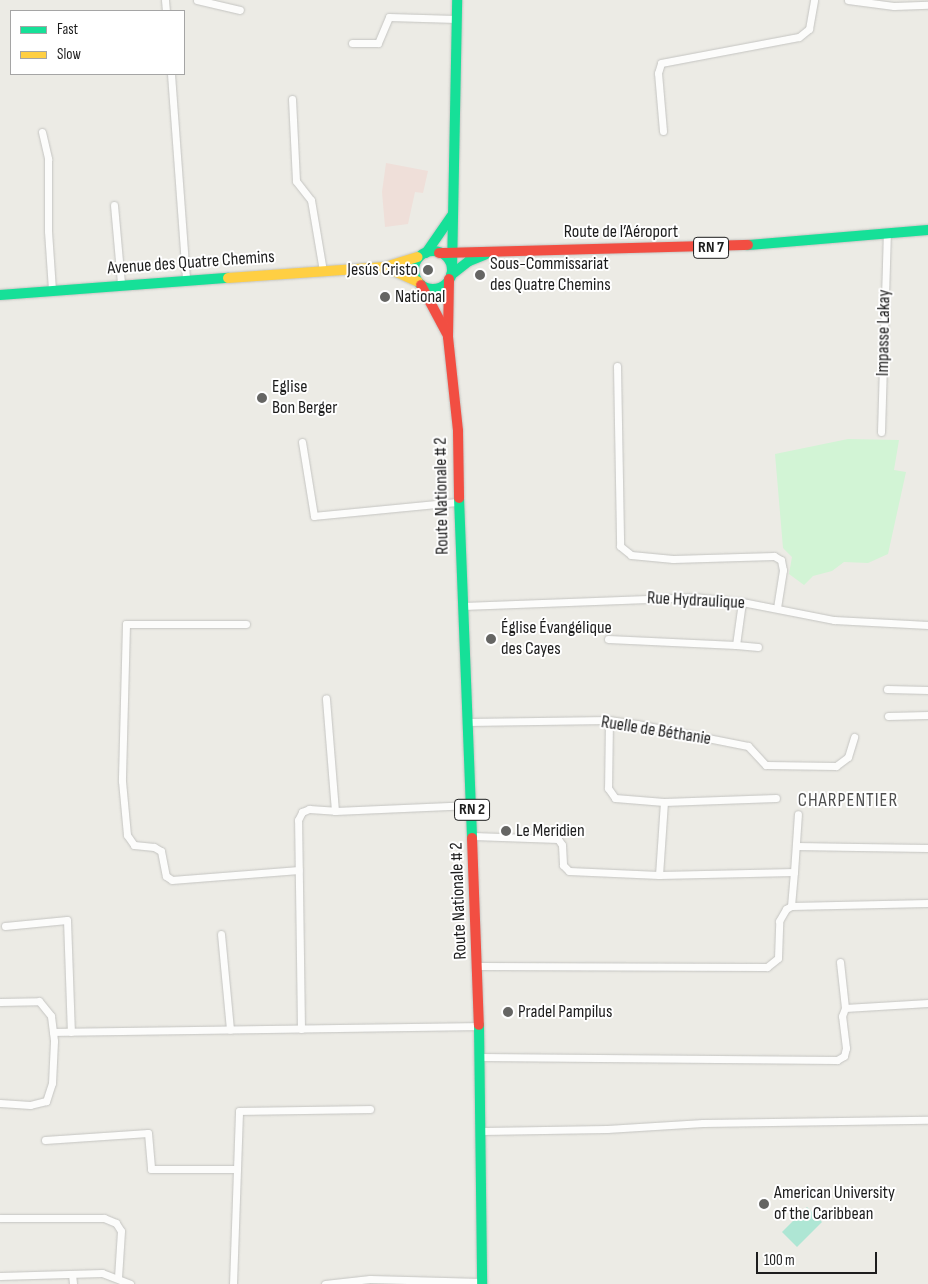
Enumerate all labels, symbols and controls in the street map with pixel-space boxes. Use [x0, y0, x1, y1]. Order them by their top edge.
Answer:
legend [10, 10, 185, 75]
text: Fast [57, 20, 78, 39]
text: Slow [57, 45, 81, 64]
street label: Route de l’Aéroport [564, 221, 678, 243]
road number: RN 7 [692, 234, 730, 262]
street label: Avenue des Quatre Chemins [107, 246, 275, 280]
place label: Sous-Commissariat des Quatre Chemins [490, 254, 611, 296]
place label: Jesús Cristo [347, 259, 418, 281]
marker: Jesús Cristo [422, 264, 434, 276]
marker: Sous-Commissariat des Quatre Chemins [474, 269, 486, 281]
place label: National [395, 286, 445, 308]
street label: Impasse Lakay [872, 290, 896, 376]
marker: National [379, 291, 391, 303]
place label: Eglise Bon Berger [272, 377, 337, 419]
marker: Eglise Bon Berger [256, 392, 268, 404]
street label: Route Nationale # 2 [430, 437, 454, 555]
street label: Rue Hydraulique [646, 588, 746, 614]
place label: Église Évangélique des Cayes [501, 618, 612, 660]
marker: Église Évangélique des Cayes [485, 633, 497, 645]
street label: Ruelle de Béthanie [599, 712, 713, 750]
district label: CHARPENTIER [796, 790, 900, 812]
road number: RN 2 [453, 796, 491, 824]
place label: Le Meridien [516, 820, 585, 842]
marker: Le Meridien [500, 825, 512, 837]
street label: Route Nationale # 2 [446, 842, 472, 960]
place label: Pradel Pampilus [518, 1001, 612, 1023]
marker: Pradel Pampilus [502, 1006, 514, 1018]
place label: American University of the Caribbean [774, 1183, 895, 1226]
marker: American University of the Caribbean [758, 1198, 770, 1210]
scale bar [758, 1242, 879, 1274]
text: 100 m [764, 1251, 795, 1270]

